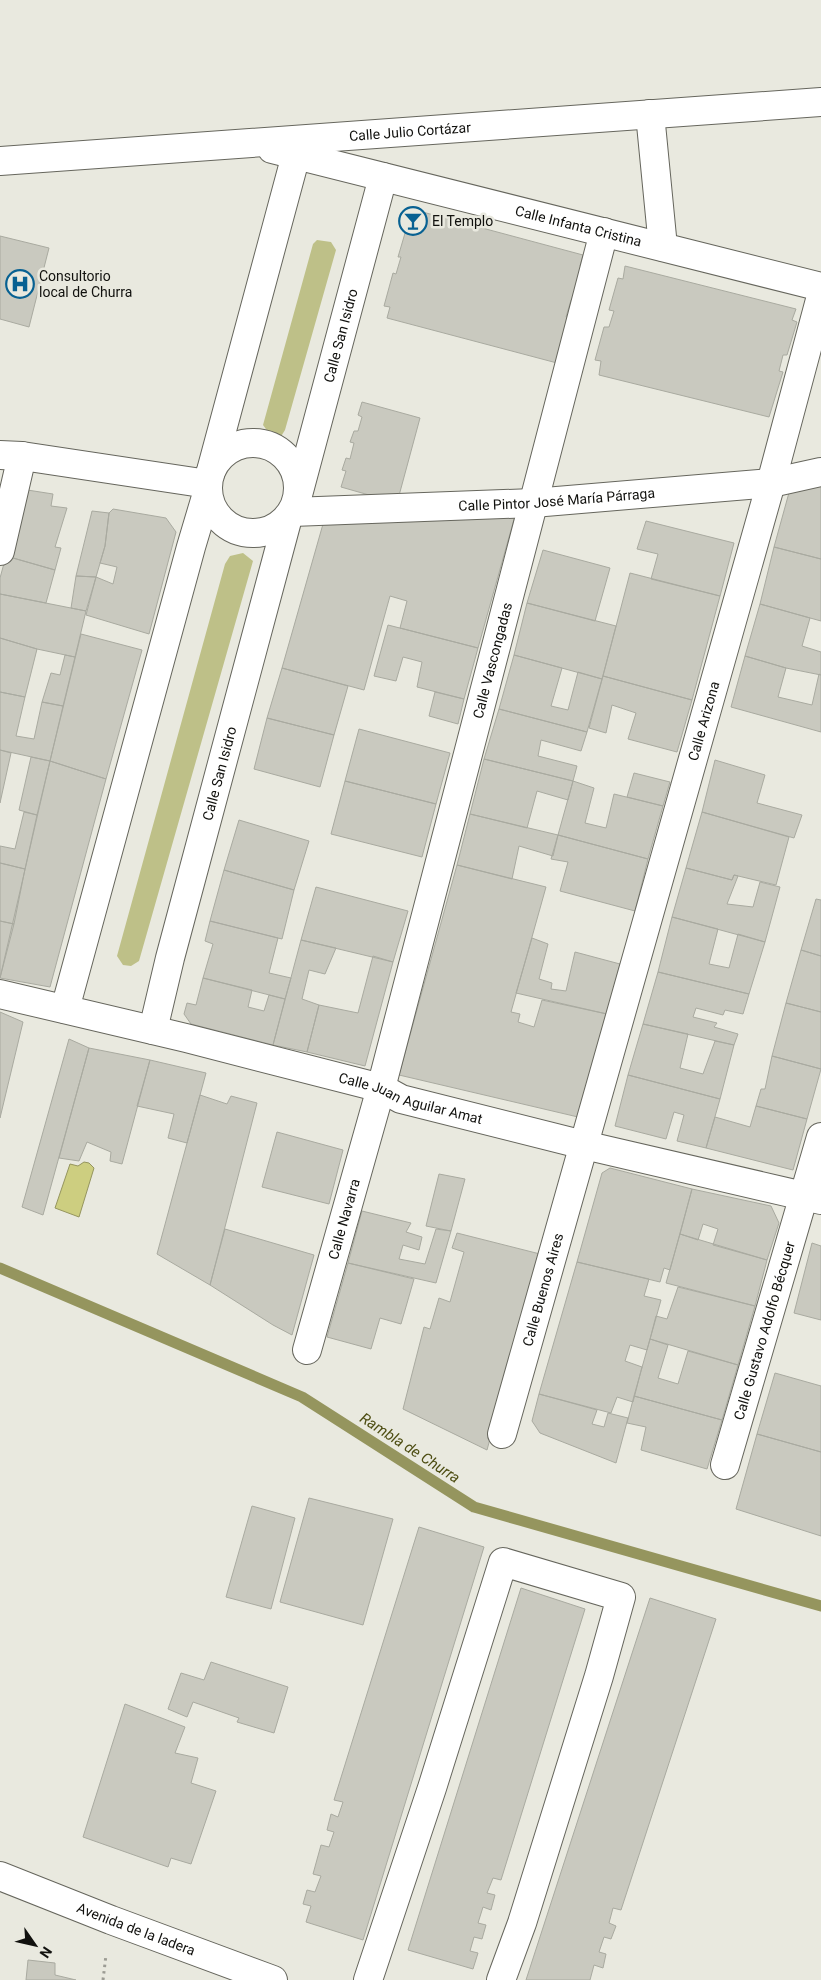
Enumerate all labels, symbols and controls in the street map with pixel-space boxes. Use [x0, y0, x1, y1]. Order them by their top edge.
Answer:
street label: Calle Julio Cortázar [349, 119, 472, 144]
street label: Calle Infanta Cristina [514, 202, 643, 250]
bar icon: El Templo [398, 206, 428, 236]
place label: El Templo [432, 213, 493, 229]
place label: Consultorio local de Churra [39, 268, 132, 300]
hospital icon: Consultorio local de Churra [5, 269, 35, 299]
street label: Calle San Isidro [320, 287, 361, 384]
street label: Calle Pintor José María Párraga [458, 485, 656, 514]
street label: Calle Vascongadas [470, 601, 515, 720]
street label: Calle Arizona [685, 679, 723, 763]
street label: Calle San Isidro [199, 725, 240, 822]
street label: Calle Juan Aguilar Amat [337, 1069, 484, 1127]
street label: Calle Navarra [325, 1177, 363, 1261]
street label: Calle Buenos Aires [519, 1231, 566, 1348]
street label: Calle Gustavo Adolfo Bécquer [731, 1239, 798, 1422]
water label: Rambla de Churra [357, 1409, 463, 1487]
street label: Avenida de la ladera [75, 1899, 197, 1958]
north arrow [10, 1920, 60, 1970]
text: N [36, 1944, 55, 1961]

